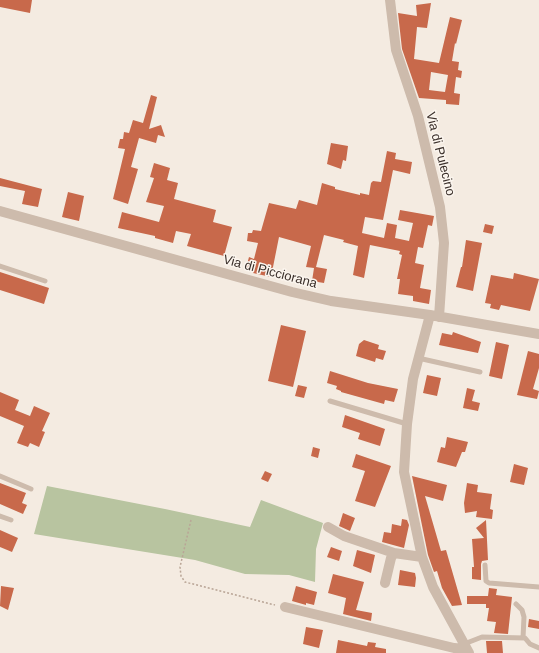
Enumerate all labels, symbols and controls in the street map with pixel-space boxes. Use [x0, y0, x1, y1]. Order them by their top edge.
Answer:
street label: Via di Pulecino [422, 111, 458, 197]
street label: Via di Picciorana [221, 252, 319, 292]

